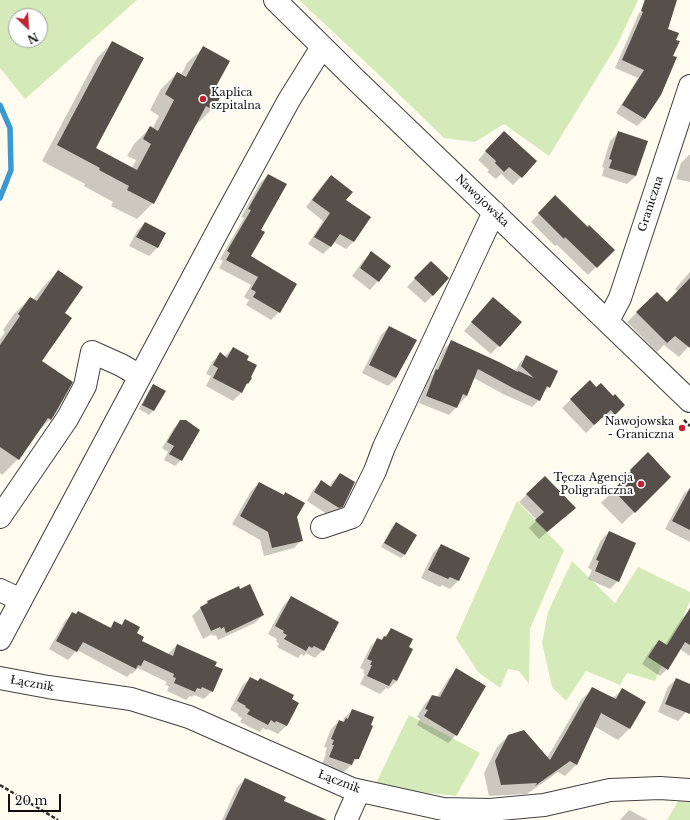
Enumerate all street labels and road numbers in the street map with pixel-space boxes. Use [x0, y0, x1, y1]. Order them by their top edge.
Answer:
street label: Nawojowska [453, 172, 511, 230]
street label: Graniczna [636, 174, 666, 234]
street label: Łącznik [9, 674, 55, 694]
street label: Łącznik [316, 768, 362, 796]

